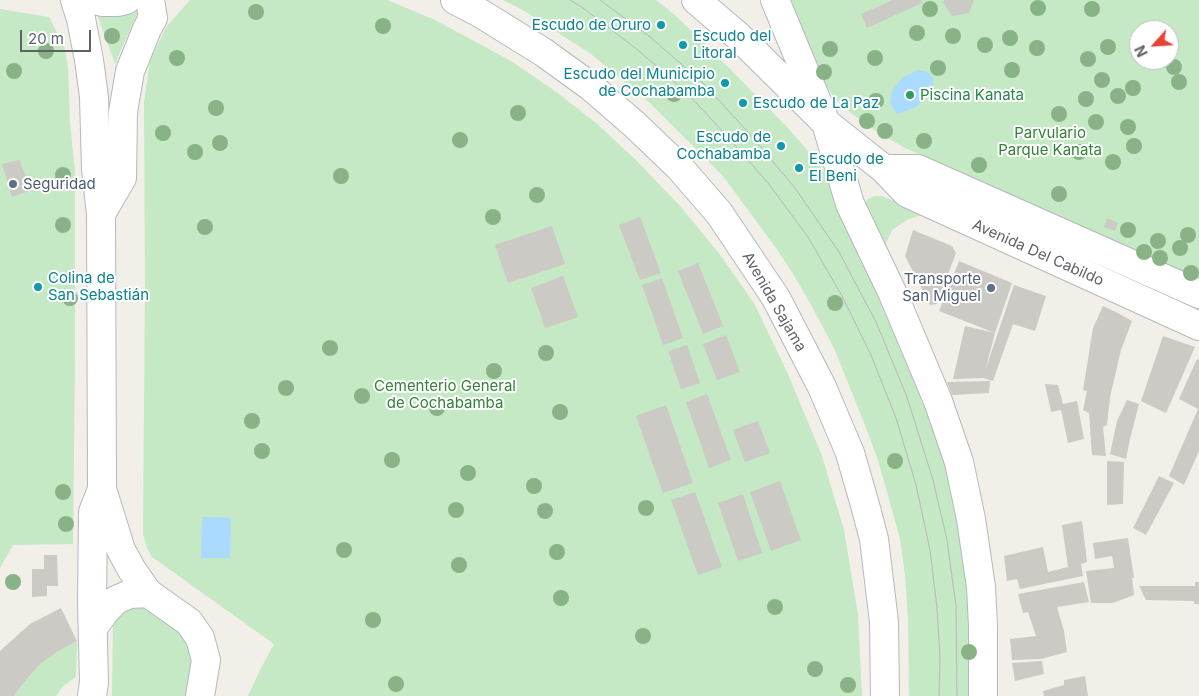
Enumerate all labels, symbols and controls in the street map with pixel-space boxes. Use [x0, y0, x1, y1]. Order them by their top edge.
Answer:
place label: Escudo de Oruro [532, 16, 651, 34]
marker: Escudo de Oruro [655, 19, 667, 31]
scale bar [22, 20, 94, 52]
north arrow [1129, 20, 1179, 70]
place label: Escudo del Litoral [693, 27, 771, 62]
text: 20 m [28, 29, 64, 48]
marker: Escudo del Litoral [677, 39, 689, 51]
text: N [1131, 43, 1151, 60]
place label: Escudo del Municipio de Cochabamba [564, 65, 715, 100]
marker: Escudo del Municipio de Cochabamba [719, 77, 731, 89]
place label: Piscina Kanata [920, 86, 1024, 104]
marker: Piscina Kanata [904, 89, 916, 101]
place label: Escudo de La Paz [753, 94, 879, 112]
marker: Escudo de La Paz [737, 97, 749, 109]
park label: Parvulario Parque Kanata [998, 124, 1102, 159]
place label: Escudo de Cochabamba [677, 128, 771, 163]
marker: Escudo de Cochabamba [775, 140, 787, 152]
place label: Escudo de El Beni [809, 150, 884, 185]
marker: Escudo de El Beni [793, 162, 805, 174]
place label: Seguridad [23, 175, 96, 193]
marker: Seguridad [7, 178, 19, 190]
street label: Avenida Del Cabildo [969, 216, 1107, 290]
street label: Avenida Sajama [738, 249, 810, 355]
place label: Colina de San Sebastián [48, 269, 149, 304]
place label: Transporte San Miguel [902, 270, 981, 305]
marker: Colina de San Sebastián [32, 281, 44, 293]
marker: Transporte San Miguel [985, 282, 997, 294]
park label: Cementerio General de Cochabamba [374, 377, 516, 412]

